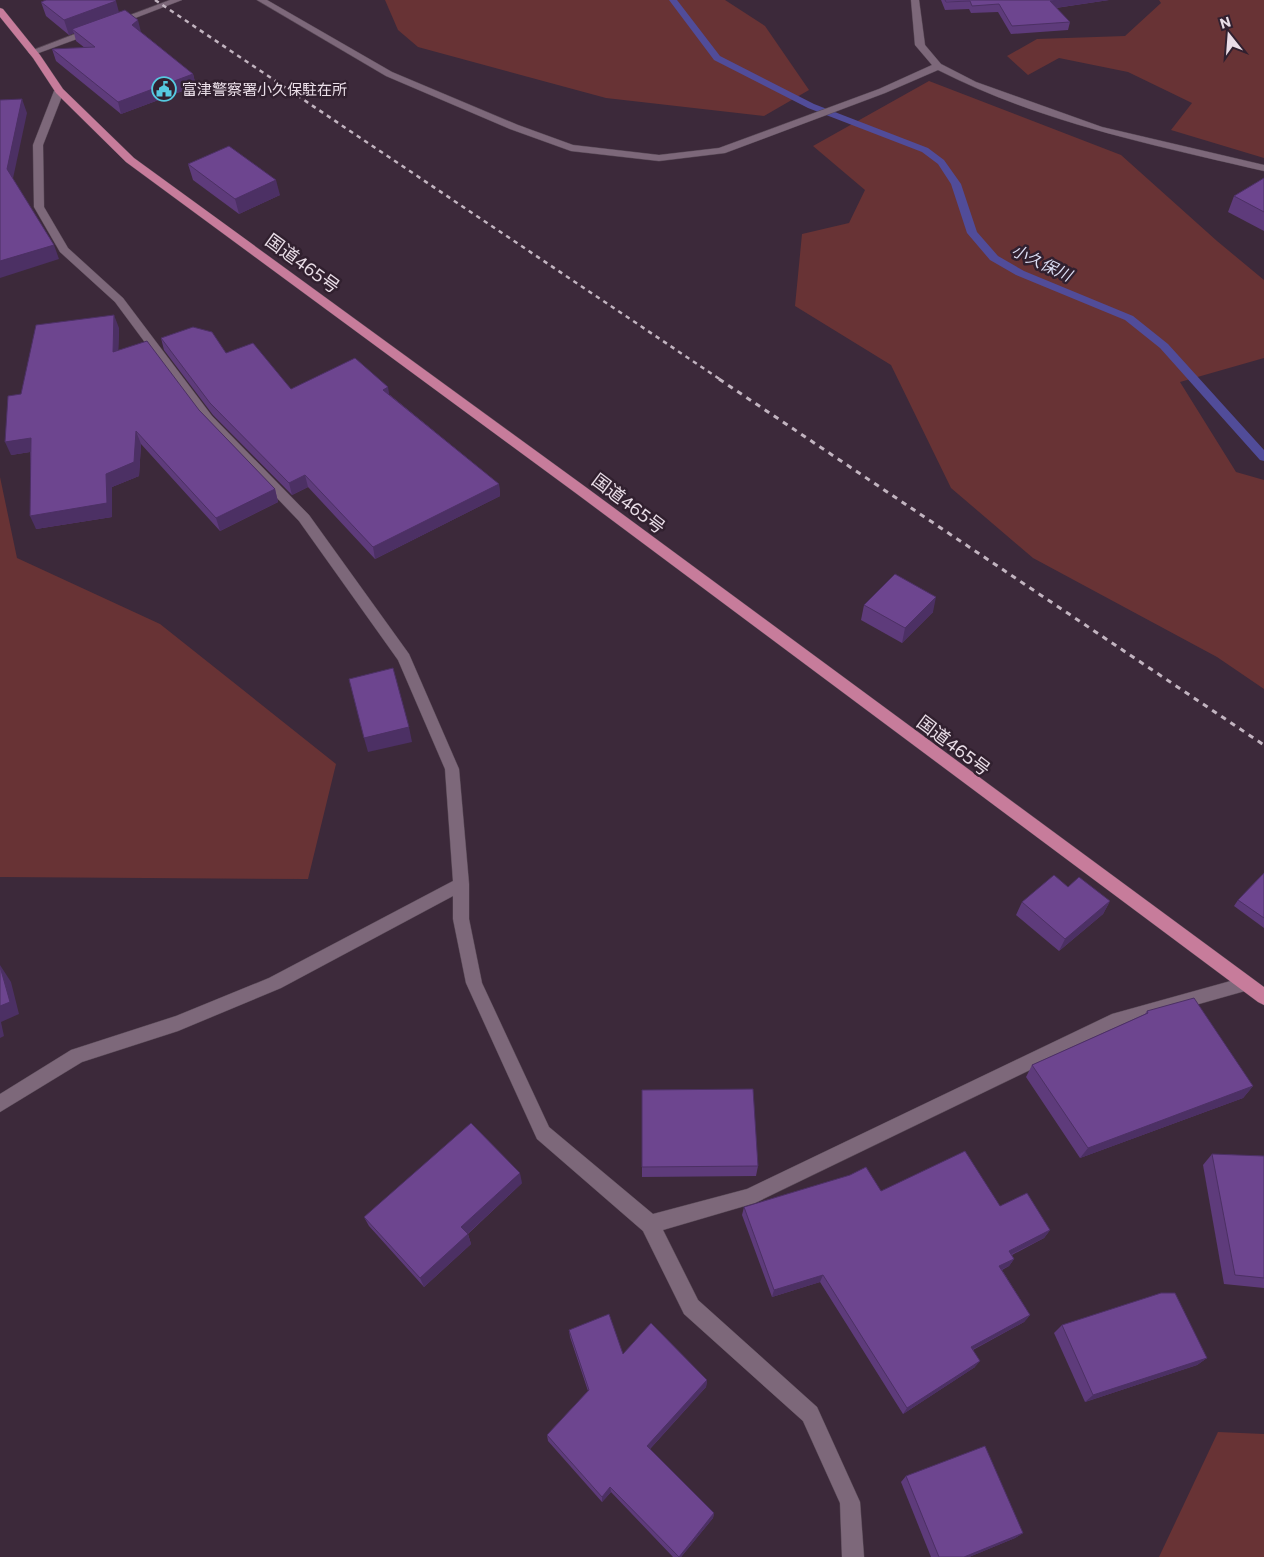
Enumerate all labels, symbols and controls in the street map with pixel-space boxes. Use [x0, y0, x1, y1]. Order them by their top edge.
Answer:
north arrow [1204, 10, 1254, 60]
text: N [1218, 12, 1233, 32]
public building icon: 富津警察署小久保駐在所 [151, 76, 177, 102]
place label: 富津警察署小久保駐在所 [182, 80, 347, 98]
street label: 国道465号 [262, 229, 344, 297]
water label: 小久保川 [1009, 240, 1077, 285]
street label: 国道465号 [588, 468, 670, 538]
street label: 国道465号 [913, 710, 995, 780]

